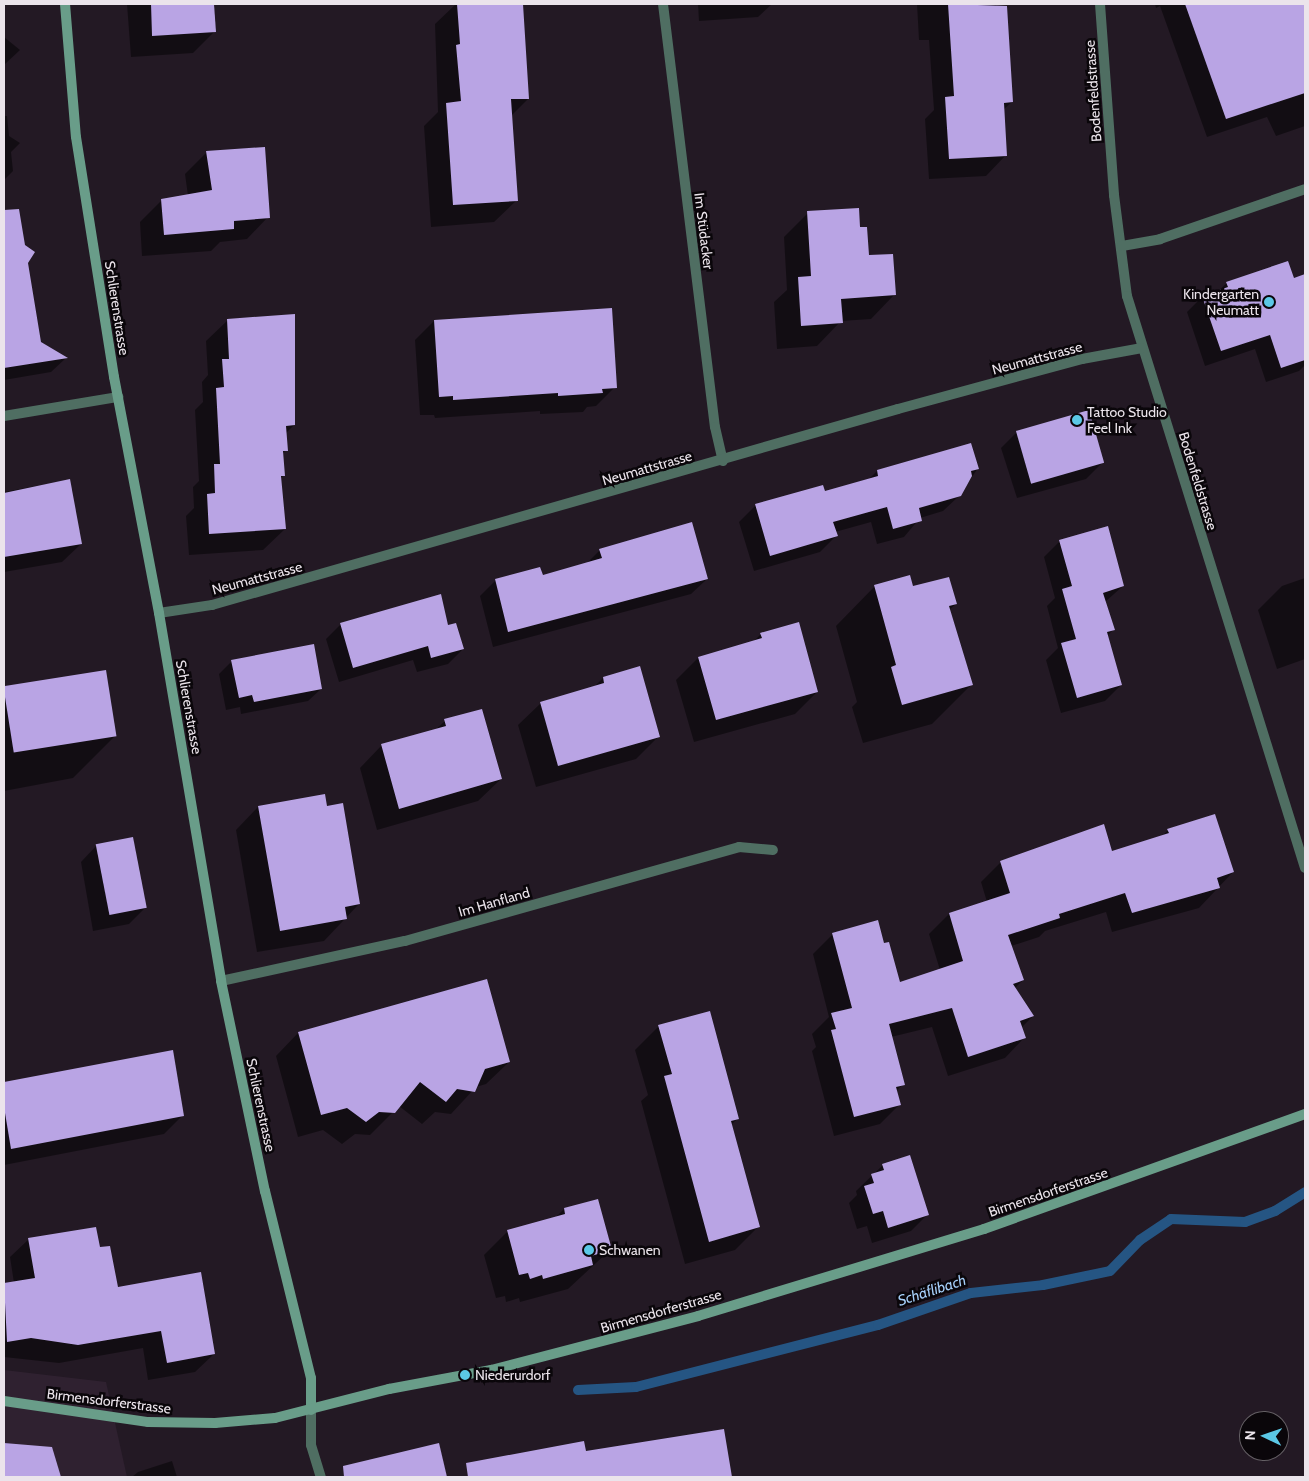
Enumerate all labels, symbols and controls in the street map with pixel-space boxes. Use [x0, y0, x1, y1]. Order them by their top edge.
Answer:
street label: Bodenfeldstrasse [1081, 40, 1105, 142]
street label: Im Stüdacker [691, 192, 717, 270]
street label: Schlierenstrasse [101, 260, 133, 356]
place label: Kindergarten Neumatt [1183, 286, 1259, 318]
marker: Kindergarten Neumatt [1263, 296, 1275, 308]
street label: Neumattstrasse [990, 338, 1084, 378]
place label: Tattoo Studio Feel Ink [1087, 404, 1167, 437]
marker: Tattoo Studio Feel Ink [1071, 414, 1083, 426]
street label: Bodenfeldstrasse [1175, 430, 1221, 532]
street label: Neumattstrasse [600, 447, 694, 489]
street label: Neumattstrasse [210, 558, 304, 598]
street label: Schlierenstrasse [172, 659, 206, 755]
street label: Im Hanfland [456, 884, 532, 920]
street label: Schlierenstrasse [243, 1057, 279, 1153]
street label: Birmensdorferstrasse [986, 1164, 1110, 1220]
place label: Schwanen [599, 1242, 661, 1258]
marker: Schwanen [583, 1244, 595, 1256]
water label: Schäflibach [896, 1271, 968, 1311]
street label: Birmensdorferstrasse [599, 1286, 723, 1336]
place label: Niederurdorf [475, 1367, 550, 1383]
marker: Niederurdorf [459, 1369, 471, 1381]
street label: Birmensdorferstrasse [46, 1385, 172, 1417]
north arrow [1239, 1411, 1289, 1461]
text: N [1241, 1430, 1259, 1441]

